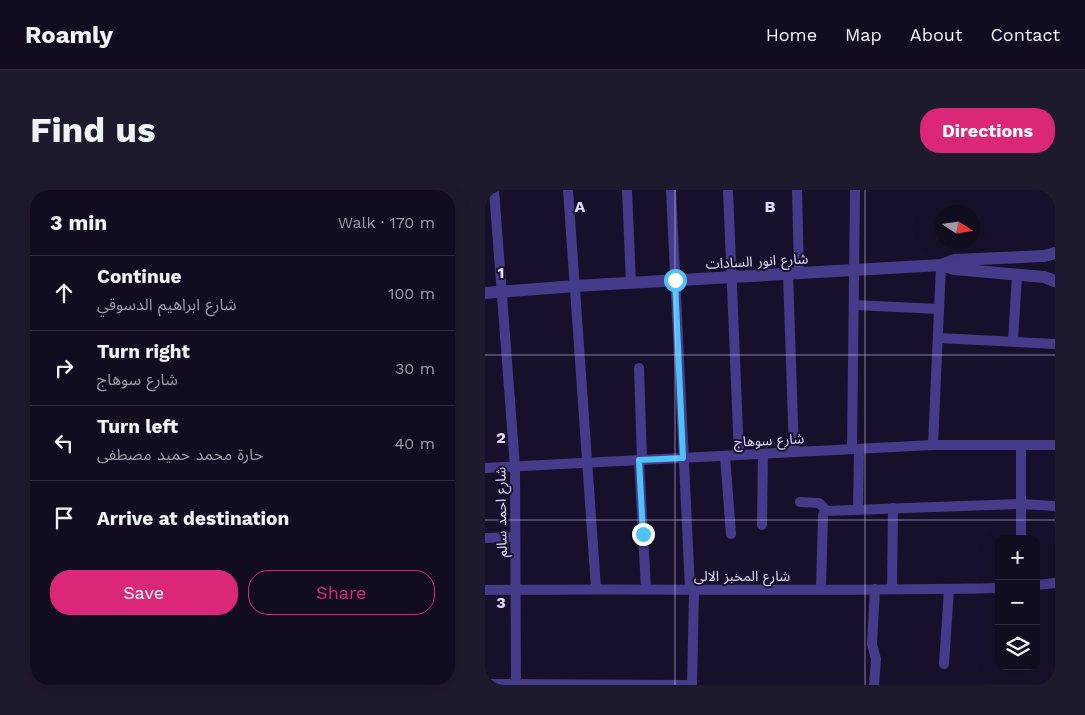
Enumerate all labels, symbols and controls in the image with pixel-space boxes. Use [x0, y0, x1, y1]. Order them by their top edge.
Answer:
text: Roamly [25, 21, 113, 49]
text: Home [766, 24, 817, 45]
text: Map [845, 24, 882, 45]
text: About [910, 24, 962, 45]
text: Contact [990, 24, 1060, 45]
button: Directions [920, 108, 1055, 153]
text: Find us [30, 109, 156, 151]
text: A [575, 197, 586, 216]
text: B [765, 197, 776, 216]
north arrow [935, 205, 980, 250]
text: 3 min [50, 210, 107, 235]
text: Walk · 170 m [338, 213, 435, 232]
street label: شارع انور السادات [705, 250, 809, 275]
text: 1 [498, 263, 504, 282]
text: Continue [97, 265, 181, 288]
route start [664, 269, 687, 292]
icon: ahead [50, 279, 78, 307]
text: 100 m [388, 284, 435, 303]
text: شارع ابراهيم الدسوقي [97, 295, 237, 314]
text: Turn right [97, 340, 190, 363]
icon: right [50, 354, 78, 382]
text: 30 m [395, 359, 435, 378]
text: شارع سوهاج [97, 370, 178, 389]
text: Turn left [97, 415, 178, 438]
text: 2 [496, 428, 506, 447]
icon: left [50, 429, 78, 457]
street label: شارع سوهاج [733, 430, 805, 453]
text: 40 m [395, 434, 435, 453]
text: حارة محمد حميد مصطفى [97, 445, 263, 464]
street label: شارع احمد سالم [492, 467, 513, 557]
icon: arrive [50, 504, 78, 532]
text: Arrive at destination [97, 507, 289, 530]
route end [632, 523, 655, 546]
map controls [995, 535, 1040, 670]
button: + [995, 535, 1040, 580]
street label: شارع المخبز الالى [694, 568, 790, 587]
button: Save [50, 570, 238, 615]
button: Share [248, 570, 435, 615]
button: − [995, 580, 1040, 625]
text: 3 [496, 593, 506, 612]
button: layers [995, 625, 1040, 670]

